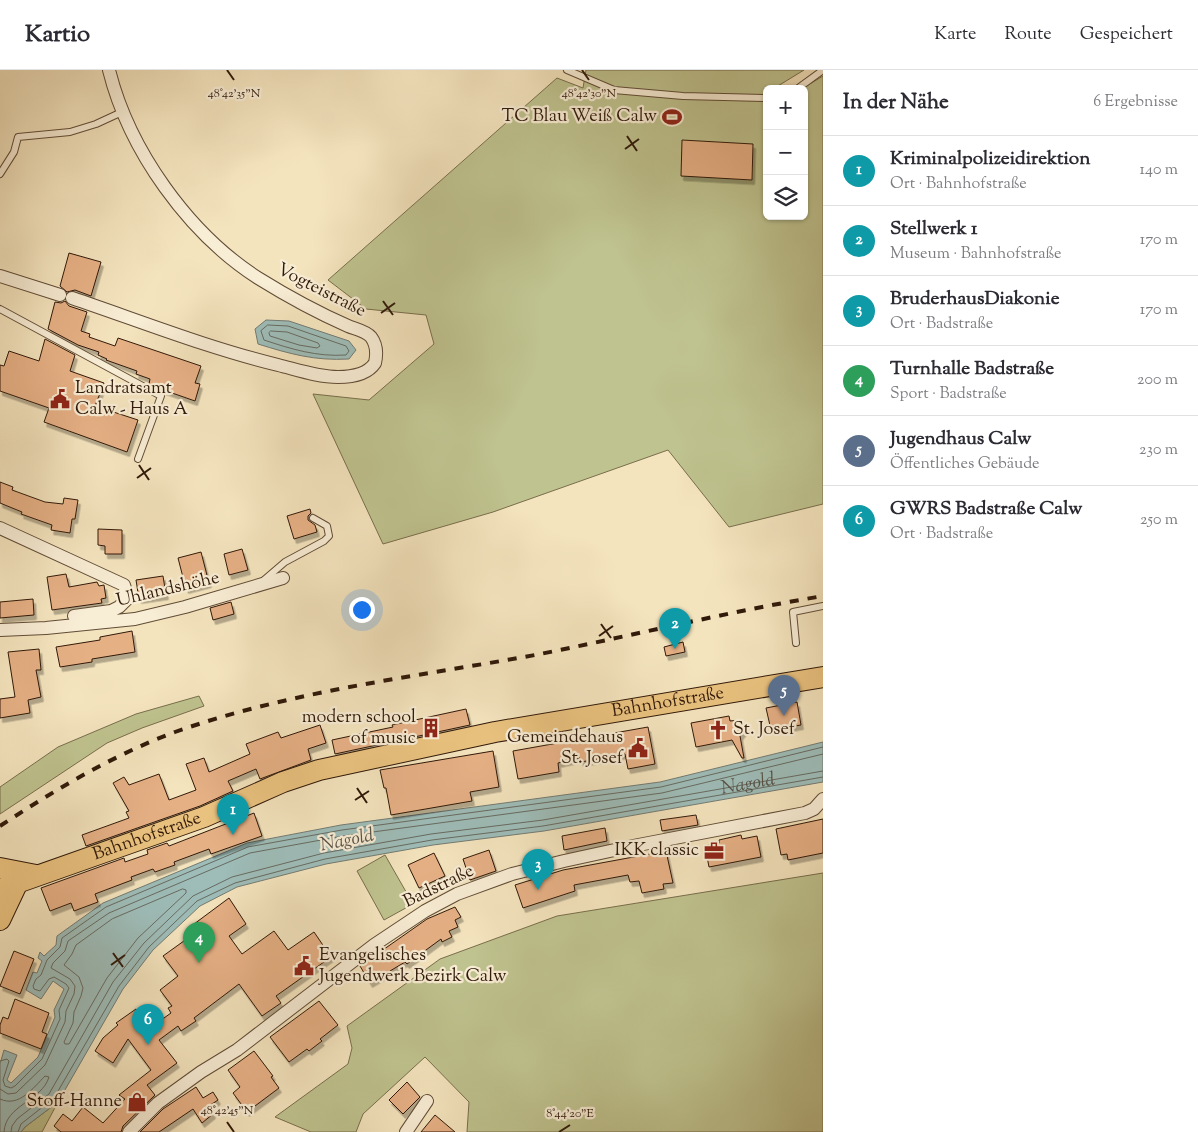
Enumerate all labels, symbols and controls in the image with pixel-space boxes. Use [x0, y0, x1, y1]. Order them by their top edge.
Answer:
text: Kartio [25, 18, 90, 52]
text: Karte [934, 22, 977, 48]
text: Route [1005, 22, 1052, 48]
text: Gespeichert [1080, 22, 1173, 48]
text: 48°42'35"N [208, 85, 261, 103]
text: 48°42'30"N [562, 85, 617, 103]
map controls [763, 85, 808, 220]
button: + [763, 85, 808, 130]
text: In der Nähe [843, 88, 949, 118]
text: 6 Ergebnisse [1093, 91, 1178, 114]
place label: TC Blau Weiß Calw [502, 104, 658, 130]
sports icon: TC Blau Weiß Calw [661, 106, 683, 128]
button: − [763, 130, 808, 175]
text: Kriminalpolizeidirektion [890, 146, 1091, 173]
text: 1 [856, 159, 862, 182]
text: 140 m [1140, 159, 1178, 182]
text: Ort · Bahnhofstraße [890, 173, 1027, 196]
button: layers [763, 175, 808, 220]
text: Stellwerk 1 [890, 216, 977, 243]
text: 2 [855, 229, 863, 252]
text: 170 m [1140, 229, 1178, 252]
text: Museum · Bahnhofstraße [890, 243, 1062, 266]
street label: Vogteistraße [272, 257, 370, 325]
text: BruderhausDiakonie [890, 286, 1060, 313]
text: 3 [856, 299, 862, 322]
text: 170 m [1140, 299, 1178, 322]
text: Ort · Badstraße [890, 313, 993, 336]
text: Turnhalle Badstraße [890, 356, 1054, 383]
text: 4 [855, 369, 863, 392]
text: 200 m [1137, 369, 1178, 392]
place label: Landratsamt Calw - Haus A [75, 376, 188, 423]
text: Sport · Badstraße [890, 383, 1007, 406]
public building icon: Landratsamt Calw - Haus A [49, 388, 71, 410]
text: Jugendhaus Calw [890, 426, 1032, 453]
text: 5 [856, 439, 862, 462]
text: 230 m [1139, 439, 1178, 462]
text: Öffentliches Gebäude [890, 453, 1040, 476]
text: GWRS Badstraße Calw [890, 496, 1082, 523]
text: 6 [855, 509, 863, 532]
text: 250 m [1140, 509, 1178, 532]
text: Ort · Badstraße [890, 523, 993, 546]
street label: Uhlandshöhe [114, 566, 222, 614]
your location [349, 597, 375, 623]
pin: 2 [659, 608, 691, 649]
pin: 5 [768, 675, 800, 716]
street label: Bahnhofstraße [610, 681, 726, 725]
place label: modern school of music [302, 705, 416, 752]
building icon: modern school of music [420, 717, 442, 739]
place label: St. Josef [733, 717, 796, 743]
church icon: St. Josef [707, 719, 729, 741]
place label: Gemeindehaus St. Josef [507, 725, 624, 772]
public building icon: Gemeindehaus St. Josef [627, 737, 649, 759]
water label: Nagold [719, 766, 778, 802]
pin: 1 [217, 794, 249, 835]
street label: Bahnhofstraße [89, 806, 205, 868]
water label: Nagold [318, 822, 377, 859]
place label: IKK classic [615, 838, 699, 864]
office icon: IKK classic [703, 840, 725, 862]
pin: 3 [522, 849, 554, 890]
street label: Badstraße [399, 859, 479, 915]
pin: 4 [183, 922, 215, 963]
place label: Evangelisches Jugendwerk Bezirk Calw [318, 943, 507, 990]
public building icon: Evangelisches Jugendwerk Bezirk Calw [293, 955, 315, 977]
pin: 6 [132, 1004, 164, 1045]
place label: Stoff-Hanne [27, 1089, 122, 1115]
shop icon: Stoff-Hanne [126, 1091, 148, 1113]
text: 48°42'45"N [201, 1102, 254, 1120]
text: 8°44'20"E [546, 1105, 594, 1123]

